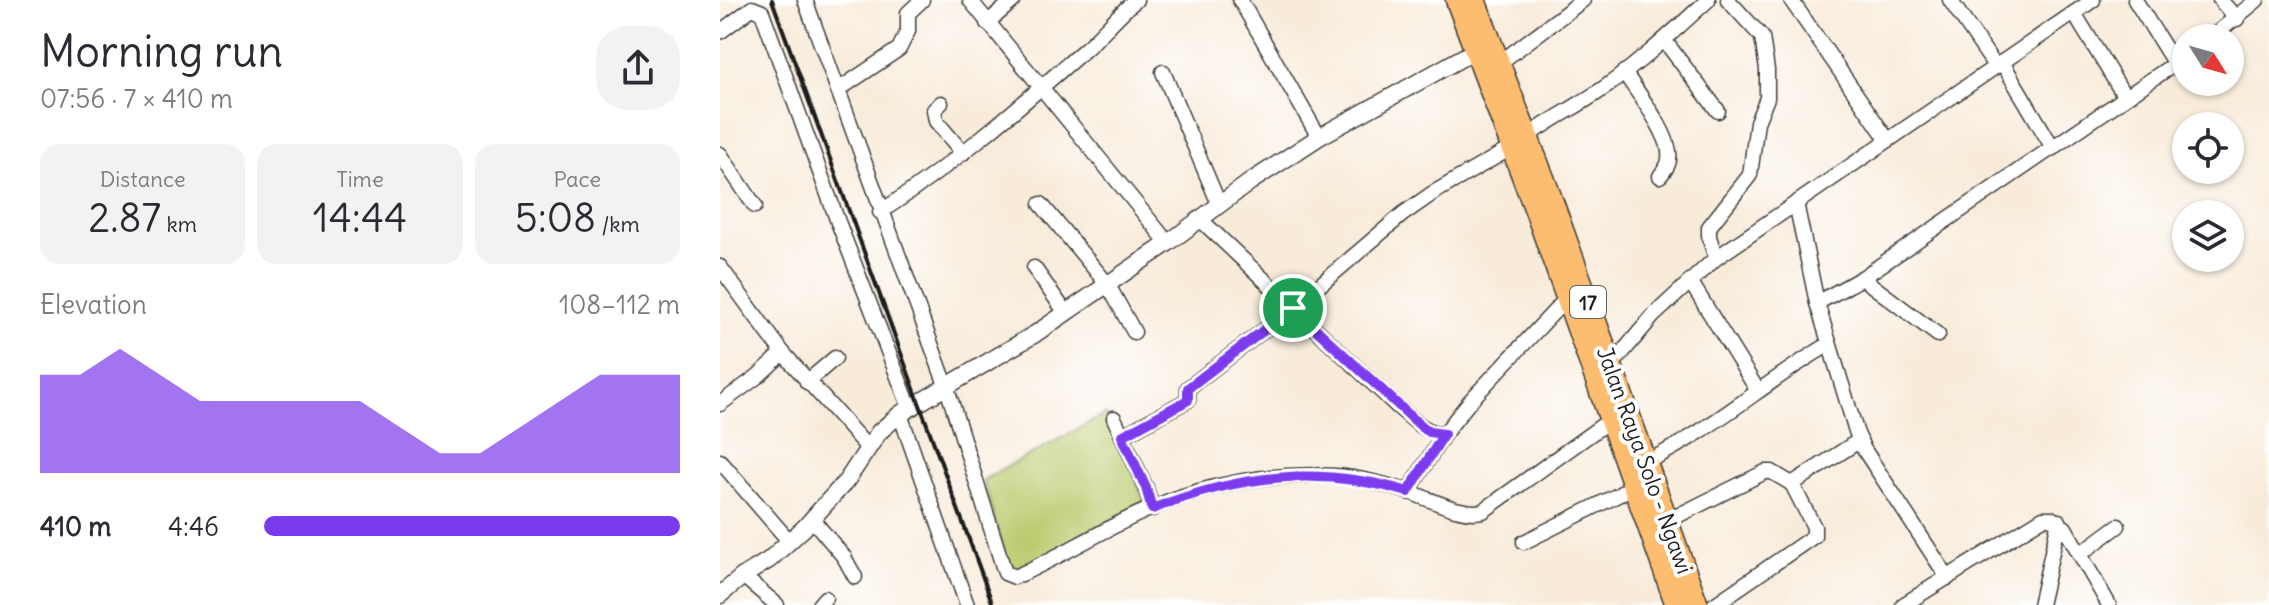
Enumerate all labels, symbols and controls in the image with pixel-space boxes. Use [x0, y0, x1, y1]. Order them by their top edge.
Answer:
text: Morning run [40, 24, 283, 79]
north arrow [2172, 24, 2244, 96]
map controls [2172, 24, 2244, 272]
button: share [596, 26, 680, 110]
text: 07:56 · 7 × 410 m [40, 82, 233, 115]
button: locate [2172, 112, 2244, 184]
text: Distance [100, 165, 186, 193]
text: Time [336, 165, 384, 193]
text: Pace [553, 165, 601, 193]
text: 2.87 [88, 193, 161, 243]
text: 14:44 [313, 193, 407, 243]
text: 5:08 [515, 193, 596, 243]
button: layers [2172, 200, 2244, 272]
text: km [161, 210, 197, 238]
text: /km [596, 210, 640, 238]
pin [1259, 274, 1327, 342]
icon: arrive [1271, 286, 1315, 330]
road number: 17 [1570, 286, 1606, 318]
text: Elevation [40, 288, 147, 321]
text: 108–112 m [559, 288, 680, 321]
street label: Jalan Raya Solo - Ngawi [1591, 343, 1699, 577]
text: 410 m [40, 510, 111, 543]
text: 4:46 [168, 510, 219, 543]

